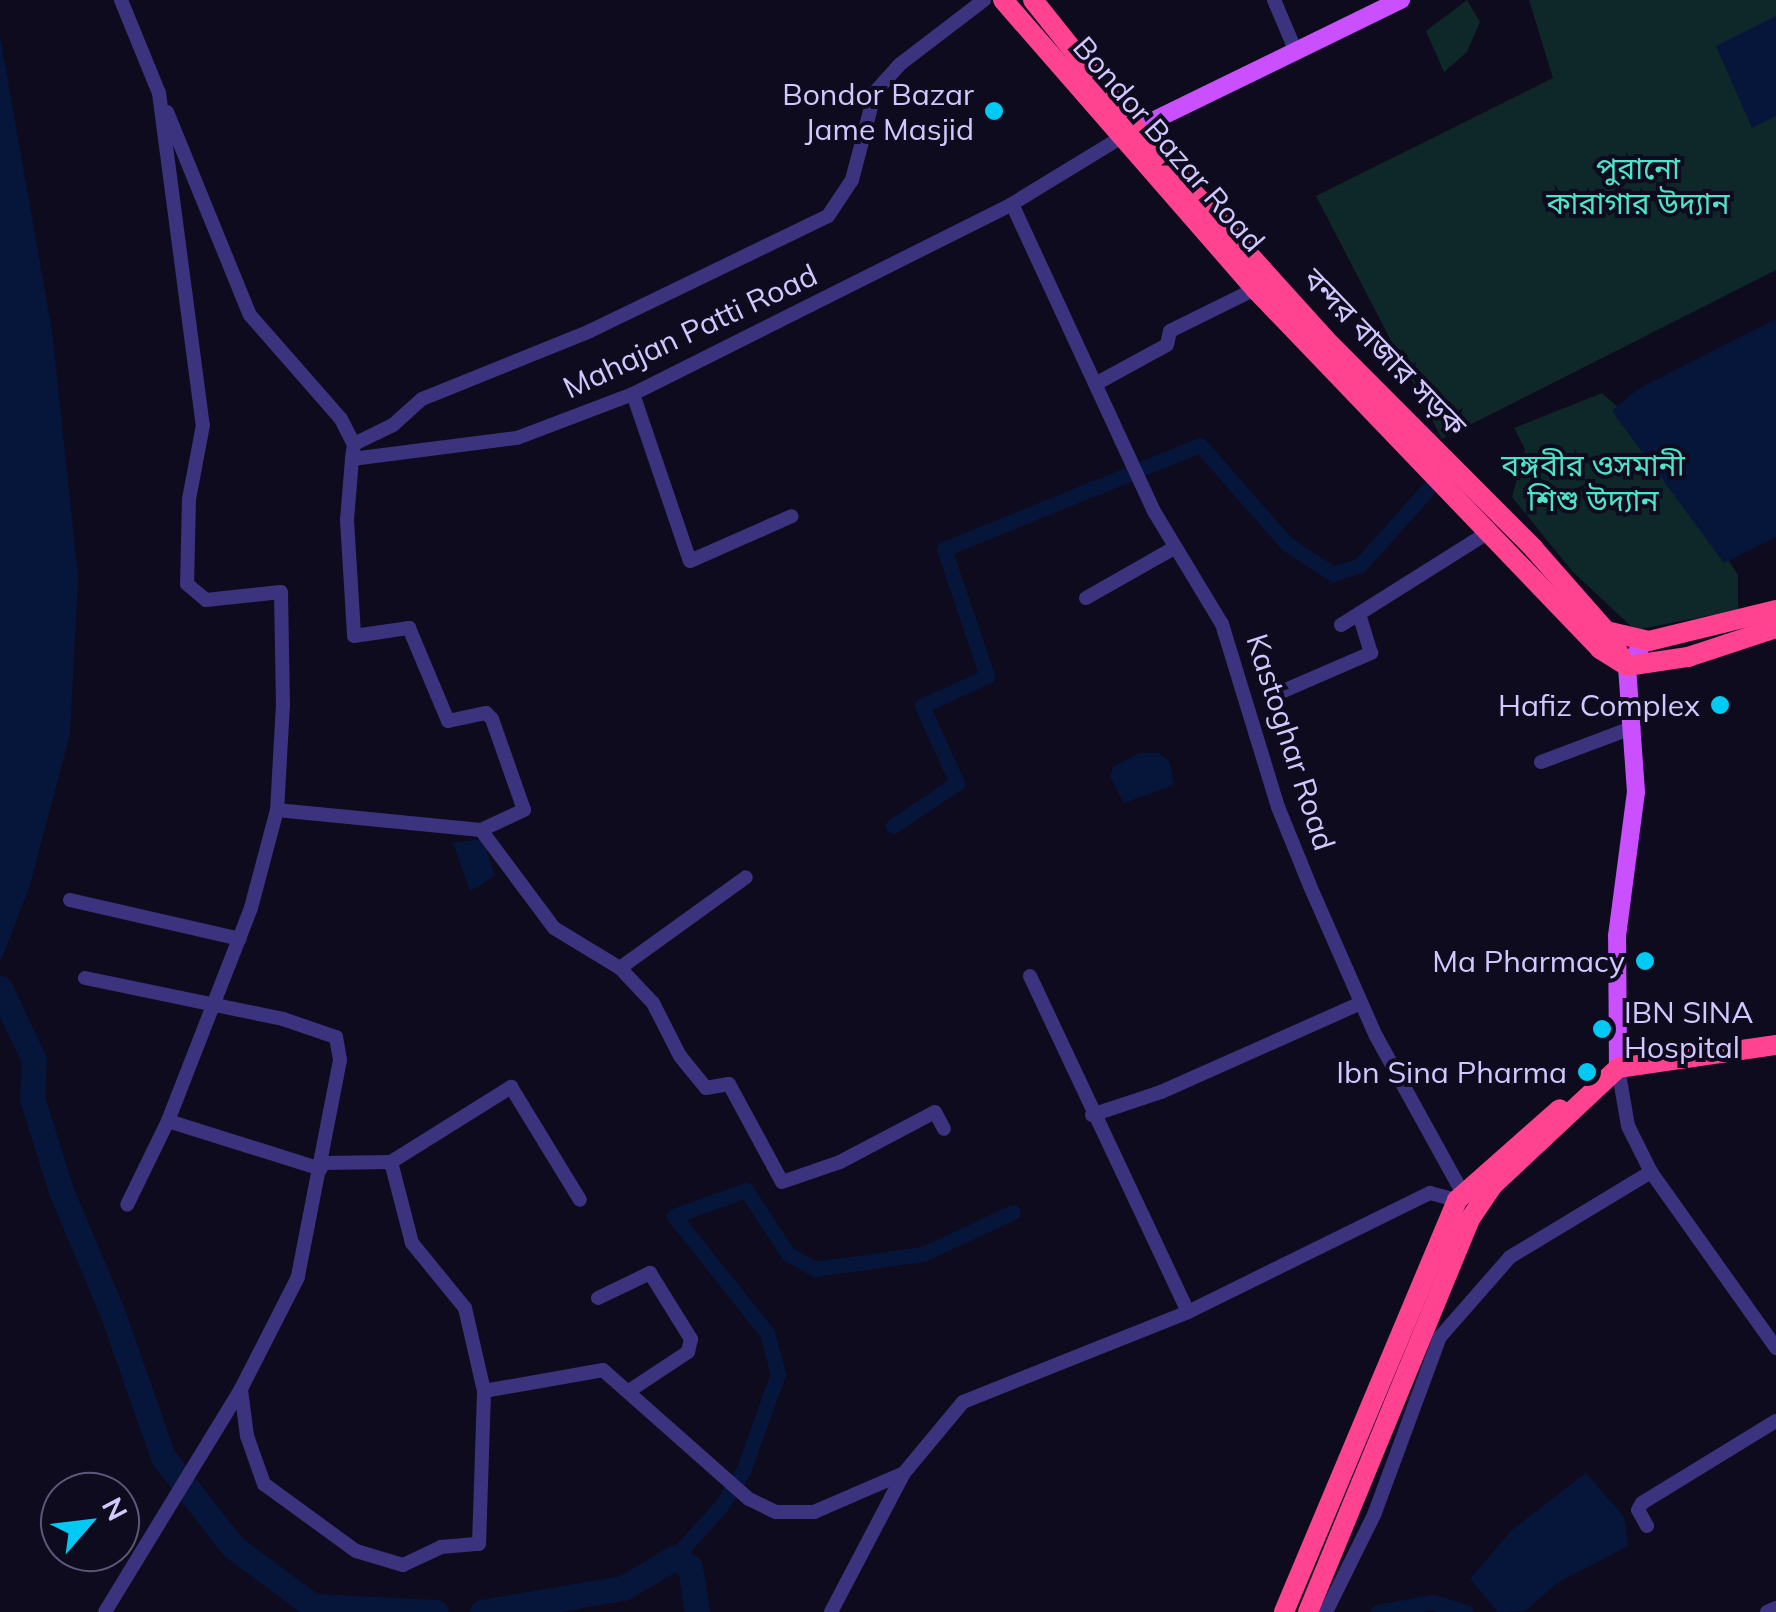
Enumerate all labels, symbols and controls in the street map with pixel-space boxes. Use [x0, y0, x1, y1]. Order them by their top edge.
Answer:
street label: Bondor Bazar Road [1066, 29, 1272, 259]
place label: Bondor Bazar Jame Masjid [782, 76, 974, 146]
marker: Bondor Bazar Jame Masjid [983, 100, 1005, 122]
park label: পুরানো কারাগার উদ্যান [1546, 150, 1730, 220]
street label: Mahajan Patti Road [557, 256, 823, 406]
street label: বন্দর বাজার সড়ক [1296, 261, 1474, 443]
park label: বঙ্গবীর ওসমানী শিশু উদ্যান [1501, 447, 1685, 518]
street label: Kastoghar Road [1239, 629, 1343, 855]
place label: Hafiz Complex [1498, 687, 1700, 723]
marker: Hafiz Complex [1709, 694, 1731, 716]
place label: Ma Pharmacy [1432, 943, 1625, 979]
marker: Ma Pharmacy [1634, 950, 1656, 972]
place label: IBN SINA Hospital [1624, 994, 1753, 1064]
marker: IBN SINA Hospital [1589, 1016, 1615, 1042]
place label: Ibn Sina Pharma [1336, 1054, 1567, 1090]
marker: Ibn Sina Pharma [1576, 1061, 1598, 1083]
north arrow [40, 1472, 140, 1572]
text: N [95, 1491, 136, 1526]

